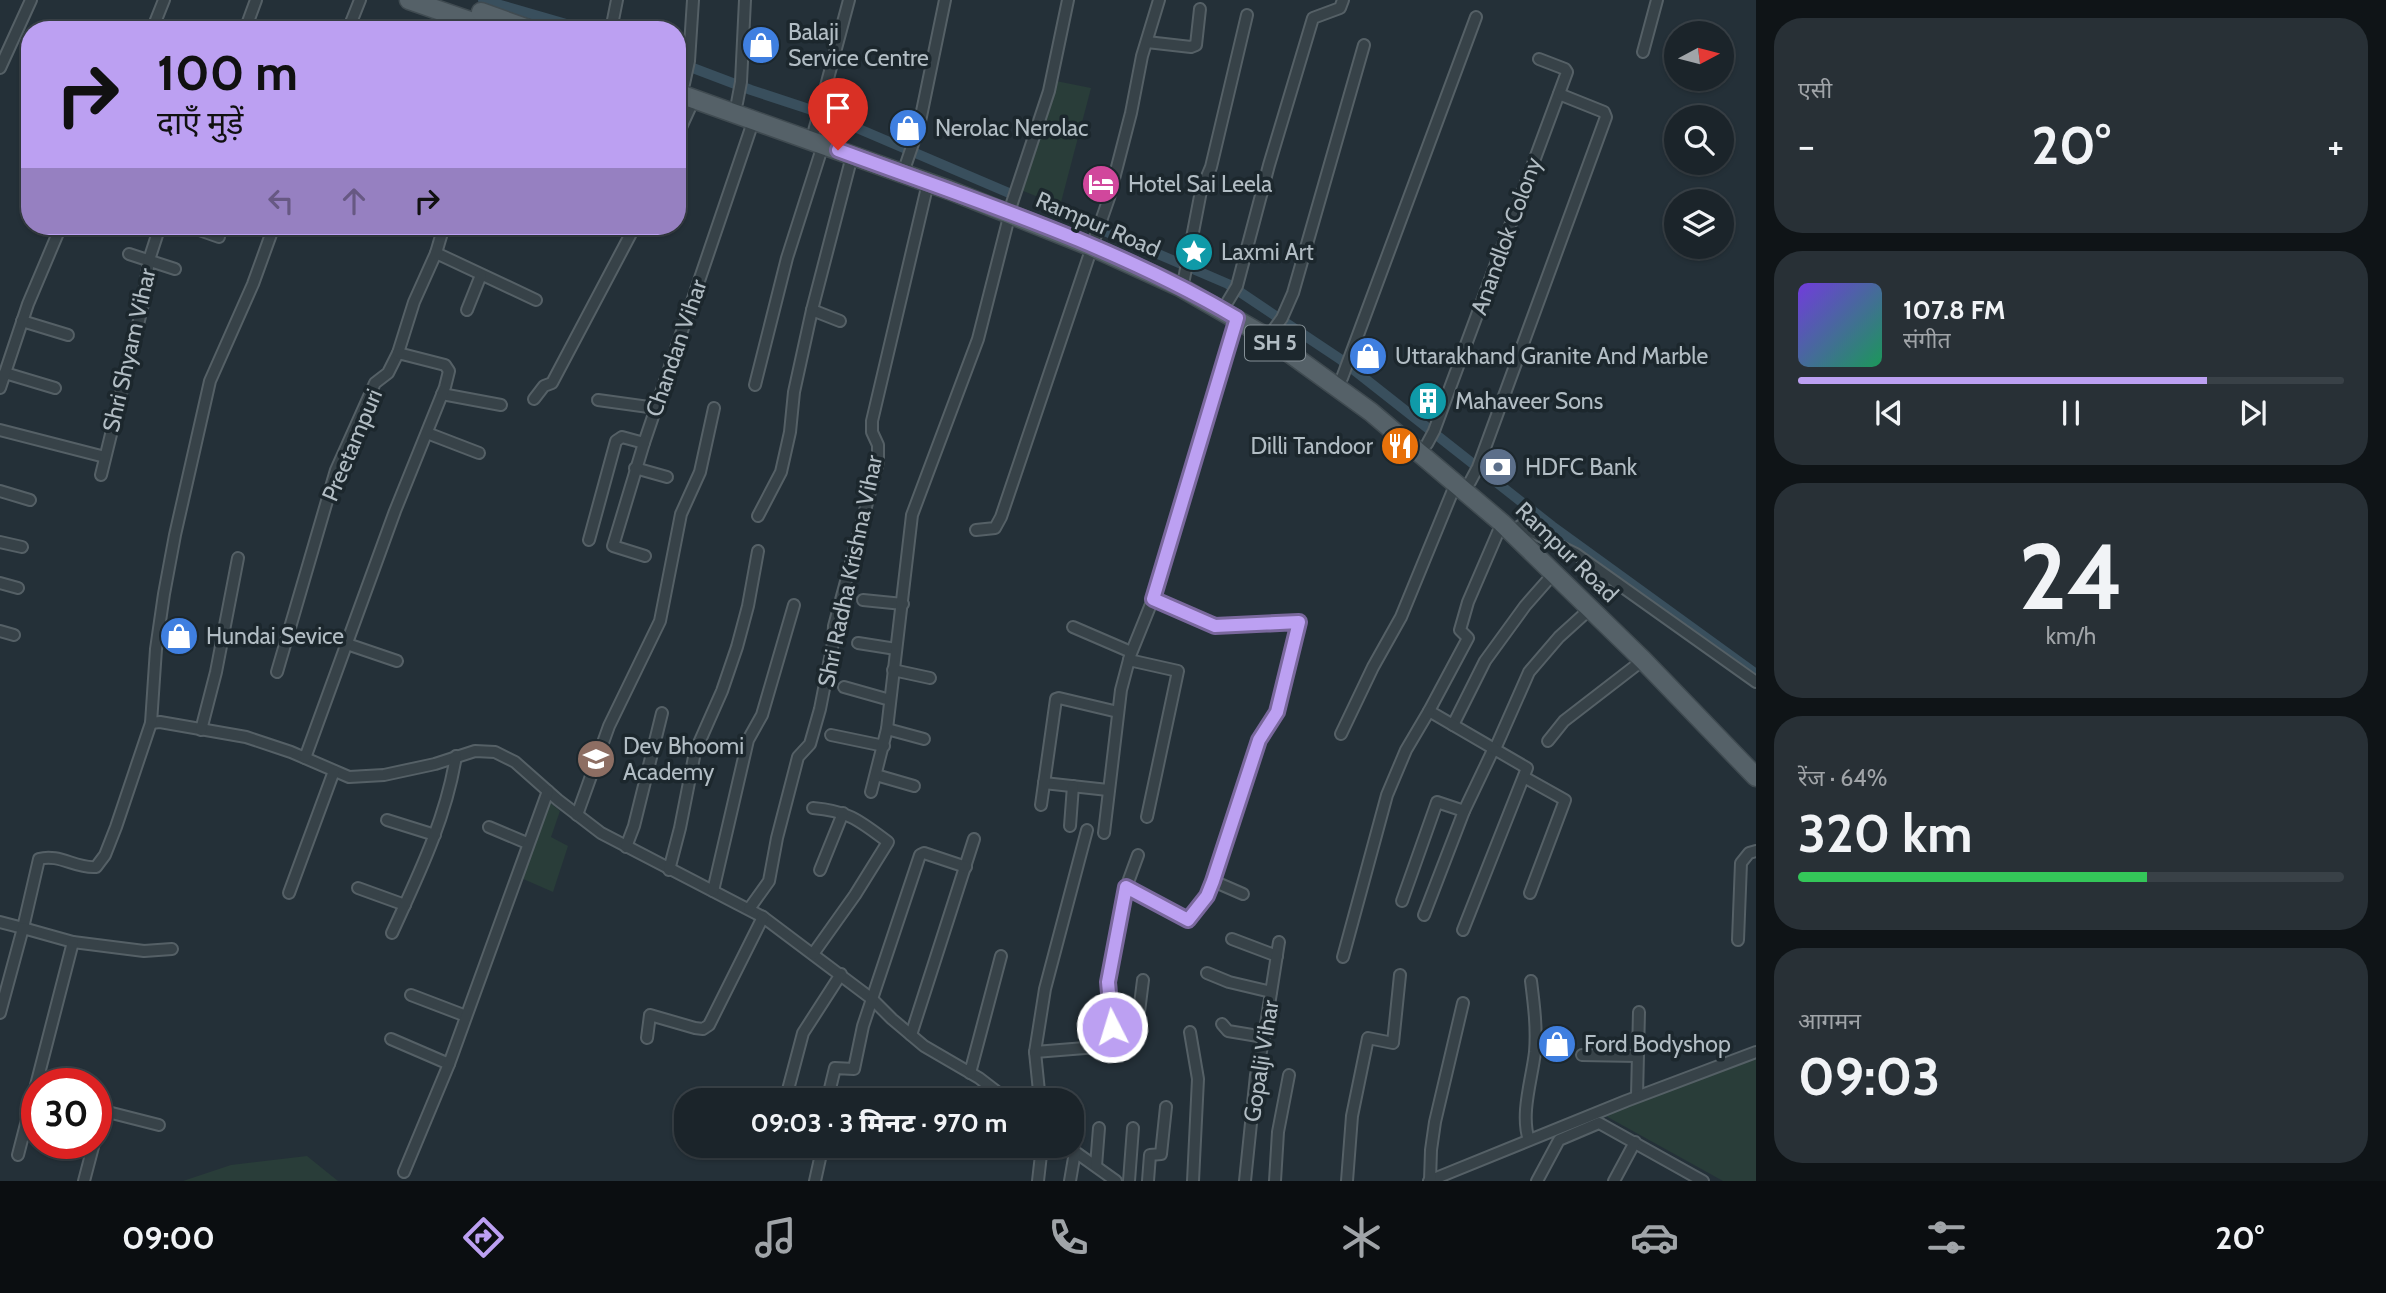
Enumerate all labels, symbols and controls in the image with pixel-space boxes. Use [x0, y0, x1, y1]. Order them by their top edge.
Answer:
place label: Balaji Service Centre [788, 18, 929, 72]
north arrow [1664, 21, 1734, 91]
map controls [1664, 21, 1734, 259]
shop icon: Balaji Service Centre [740, 24, 782, 66]
text: 100 m [157, 43, 298, 102]
icon: right [42, 49, 133, 140]
text: एसी [1798, 76, 1832, 104]
pin [808, 78, 868, 150]
icon: arrive [819, 89, 857, 127]
text: दाएँ मुड़ें [157, 103, 243, 142]
button: search [1664, 105, 1734, 175]
shop icon: Nerolac Nerolac [887, 107, 929, 149]
place label: Nerolac Nerolac [935, 114, 1089, 142]
text: 20° [2031, 114, 2111, 177]
text: − [1798, 122, 1815, 169]
text: + [2327, 122, 2344, 169]
street label: Anandlok Colony [1464, 153, 1548, 319]
hotel icon: Hotel Sai Leela [1080, 163, 1122, 205]
place label: Hotel Sai Leela [1128, 170, 1272, 198]
icon: left [262, 182, 300, 220]
icon: ahead [335, 182, 373, 220]
icon: right [408, 182, 446, 220]
street label: Rampur Road [1032, 185, 1164, 263]
button: layers [1664, 189, 1734, 259]
place icon: Laxmi Art [1173, 231, 1215, 273]
place label: Laxmi Art [1221, 238, 1314, 266]
street label: Shri Shyam Vihar [97, 265, 162, 435]
street label: Chandan Vihar [639, 275, 713, 420]
text: 107.8 FM [1903, 294, 2006, 326]
road number: SH 5 [1245, 326, 1305, 360]
text: संगीत [1903, 326, 1951, 354]
shop icon: Uttarakhand Granite And Marble [1347, 335, 1389, 377]
place label: Uttarakhand Granite And Marble [1395, 342, 1708, 370]
building icon: Mahaveer Sons [1407, 380, 1449, 422]
street label: Preetampuri [316, 385, 388, 505]
place label: Mahaveer Sons [1455, 387, 1603, 415]
icon: previous [1870, 394, 1908, 432]
icon: pause [2052, 394, 2090, 432]
icon: next [2234, 394, 2272, 432]
restaurant icon: Dilli Tandoor [1379, 425, 1421, 467]
place label: Dilli Tandoor [1251, 432, 1374, 460]
bank icon: HDFC Bank [1477, 446, 1519, 488]
street label: Shri Radha Krishna Vihar [812, 452, 888, 689]
place label: HDFC Bank [1525, 453, 1638, 481]
street label: Rampur Road [1510, 496, 1624, 608]
text: 24 [2019, 521, 2123, 632]
shop icon: Hundai Sevice [158, 615, 200, 657]
place label: Hundai Sevice [206, 622, 344, 650]
text: km/h [2046, 622, 2096, 650]
place label: Dev Bhoomi Academy [623, 732, 744, 786]
school or university icon: Dev Bhoomi Academy [575, 738, 617, 780]
text: रेंज · 64% [1798, 764, 1887, 792]
text: 320 km [1798, 802, 1972, 865]
position arrow [1075, 990, 1149, 1064]
street label: Gopalji Vihar [1238, 997, 1285, 1124]
text: आगमन [1798, 1007, 1861, 1035]
shop icon: Ford Bodyshop [1536, 1023, 1578, 1065]
place label: Ford Bodyshop [1584, 1030, 1731, 1058]
text: 09:03 [1798, 1045, 1940, 1108]
speed limit sign: 30 [21, 1068, 112, 1159]
text: 09:03 · 3 मिनट · 970 m [751, 1107, 1007, 1139]
icon: directions [459, 1213, 508, 1262]
icon: music [751, 1213, 800, 1262]
icon: phone [1044, 1213, 1093, 1262]
icon: climate [1337, 1213, 1386, 1262]
icon: car [1630, 1213, 1679, 1262]
icon: filters [1922, 1213, 1971, 1262]
text: 09:00 [122, 1218, 215, 1257]
text: 20° [2215, 1218, 2264, 1257]

